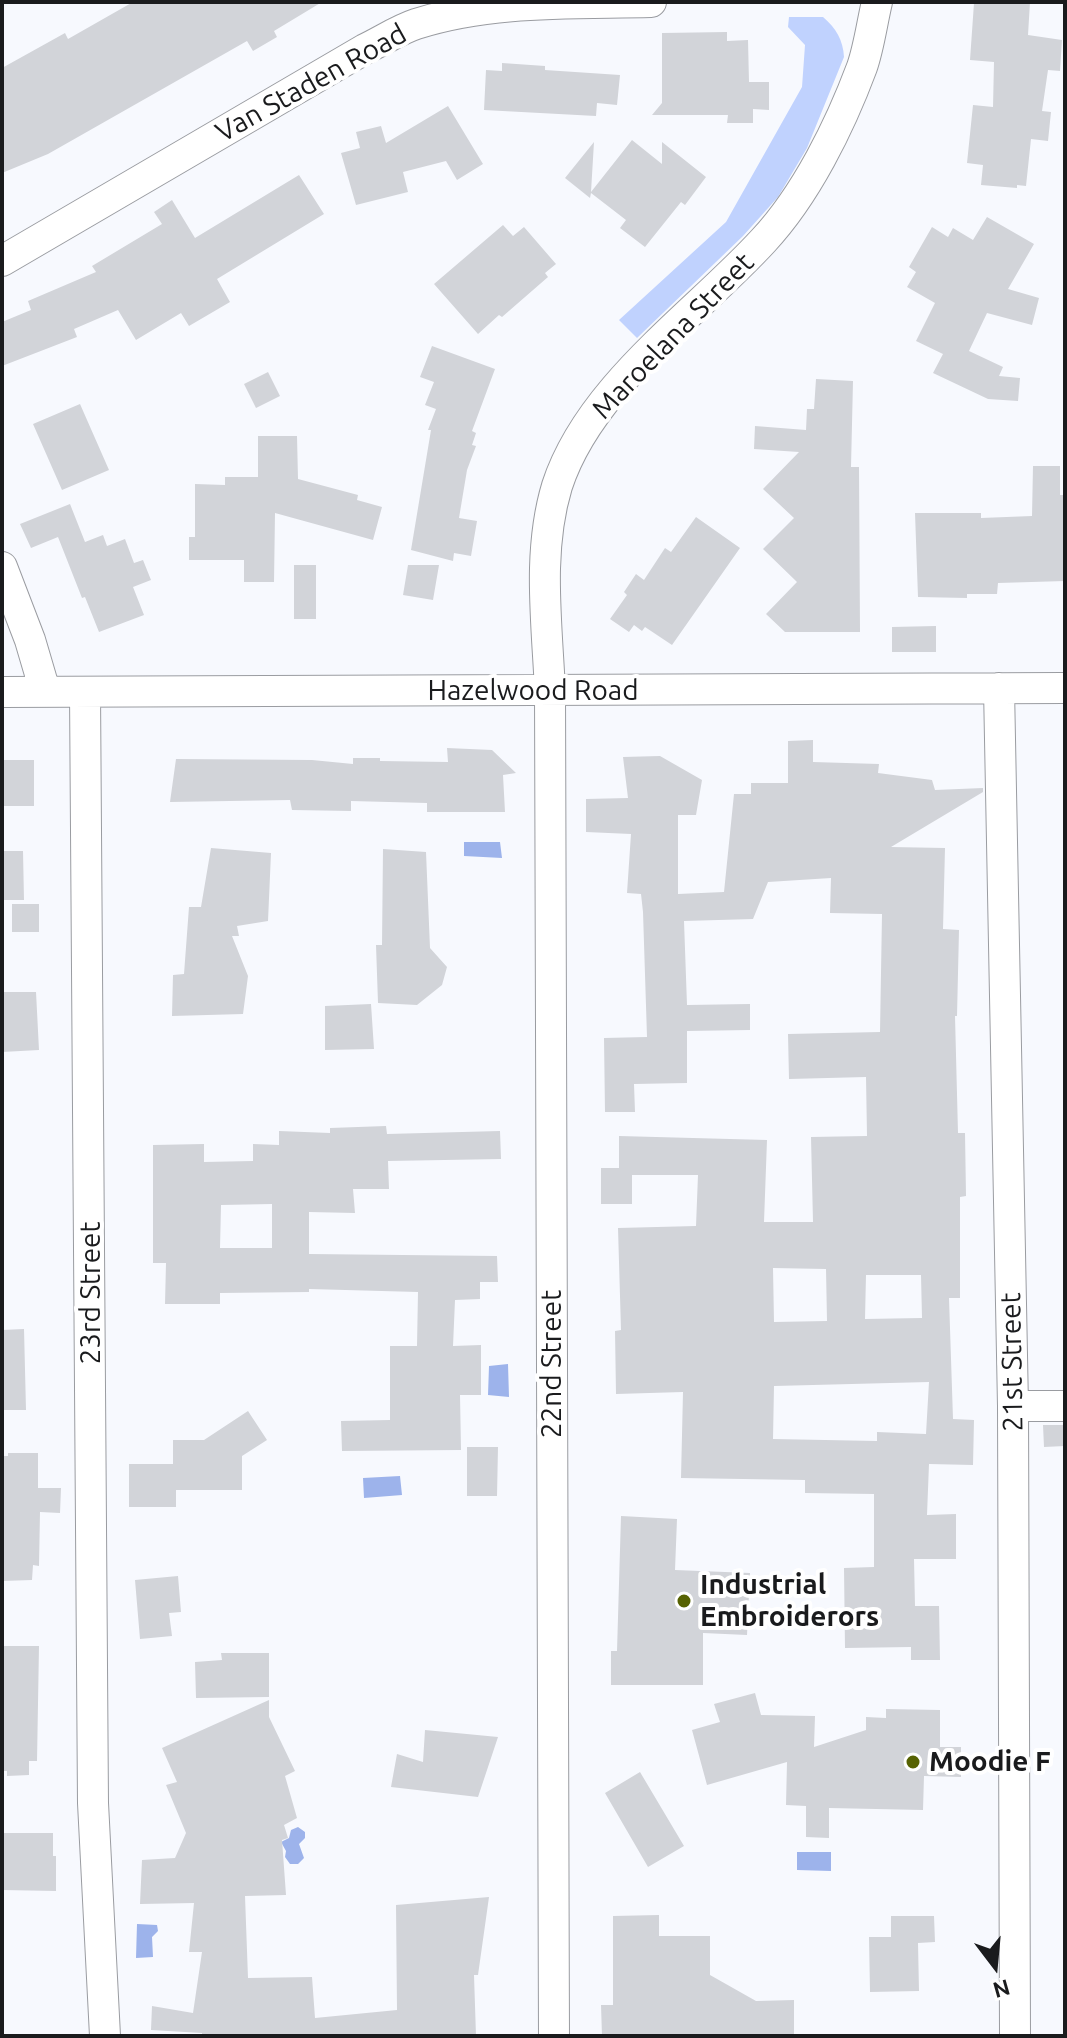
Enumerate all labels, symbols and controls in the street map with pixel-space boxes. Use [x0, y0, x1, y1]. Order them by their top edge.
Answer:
street label: Van Staden Road [210, 17, 412, 149]
street label: Maroelana Street [585, 246, 761, 426]
street label: Hazelwood Road [427, 674, 639, 708]
street label: 23rd Street [74, 1221, 108, 1365]
street label: 22nd Street [535, 1290, 569, 1438]
street label: 21st Street [994, 1292, 1030, 1432]
place label: Industrial Embroiderors [700, 1568, 879, 1634]
marker: Industrial Embroiderors [675, 1592, 693, 1610]
place label: Moodie F [929, 1745, 1051, 1779]
marker: Moodie F [904, 1753, 922, 1771]
north arrow [955, 1926, 1035, 2006]
text: N [990, 1975, 1013, 2004]

